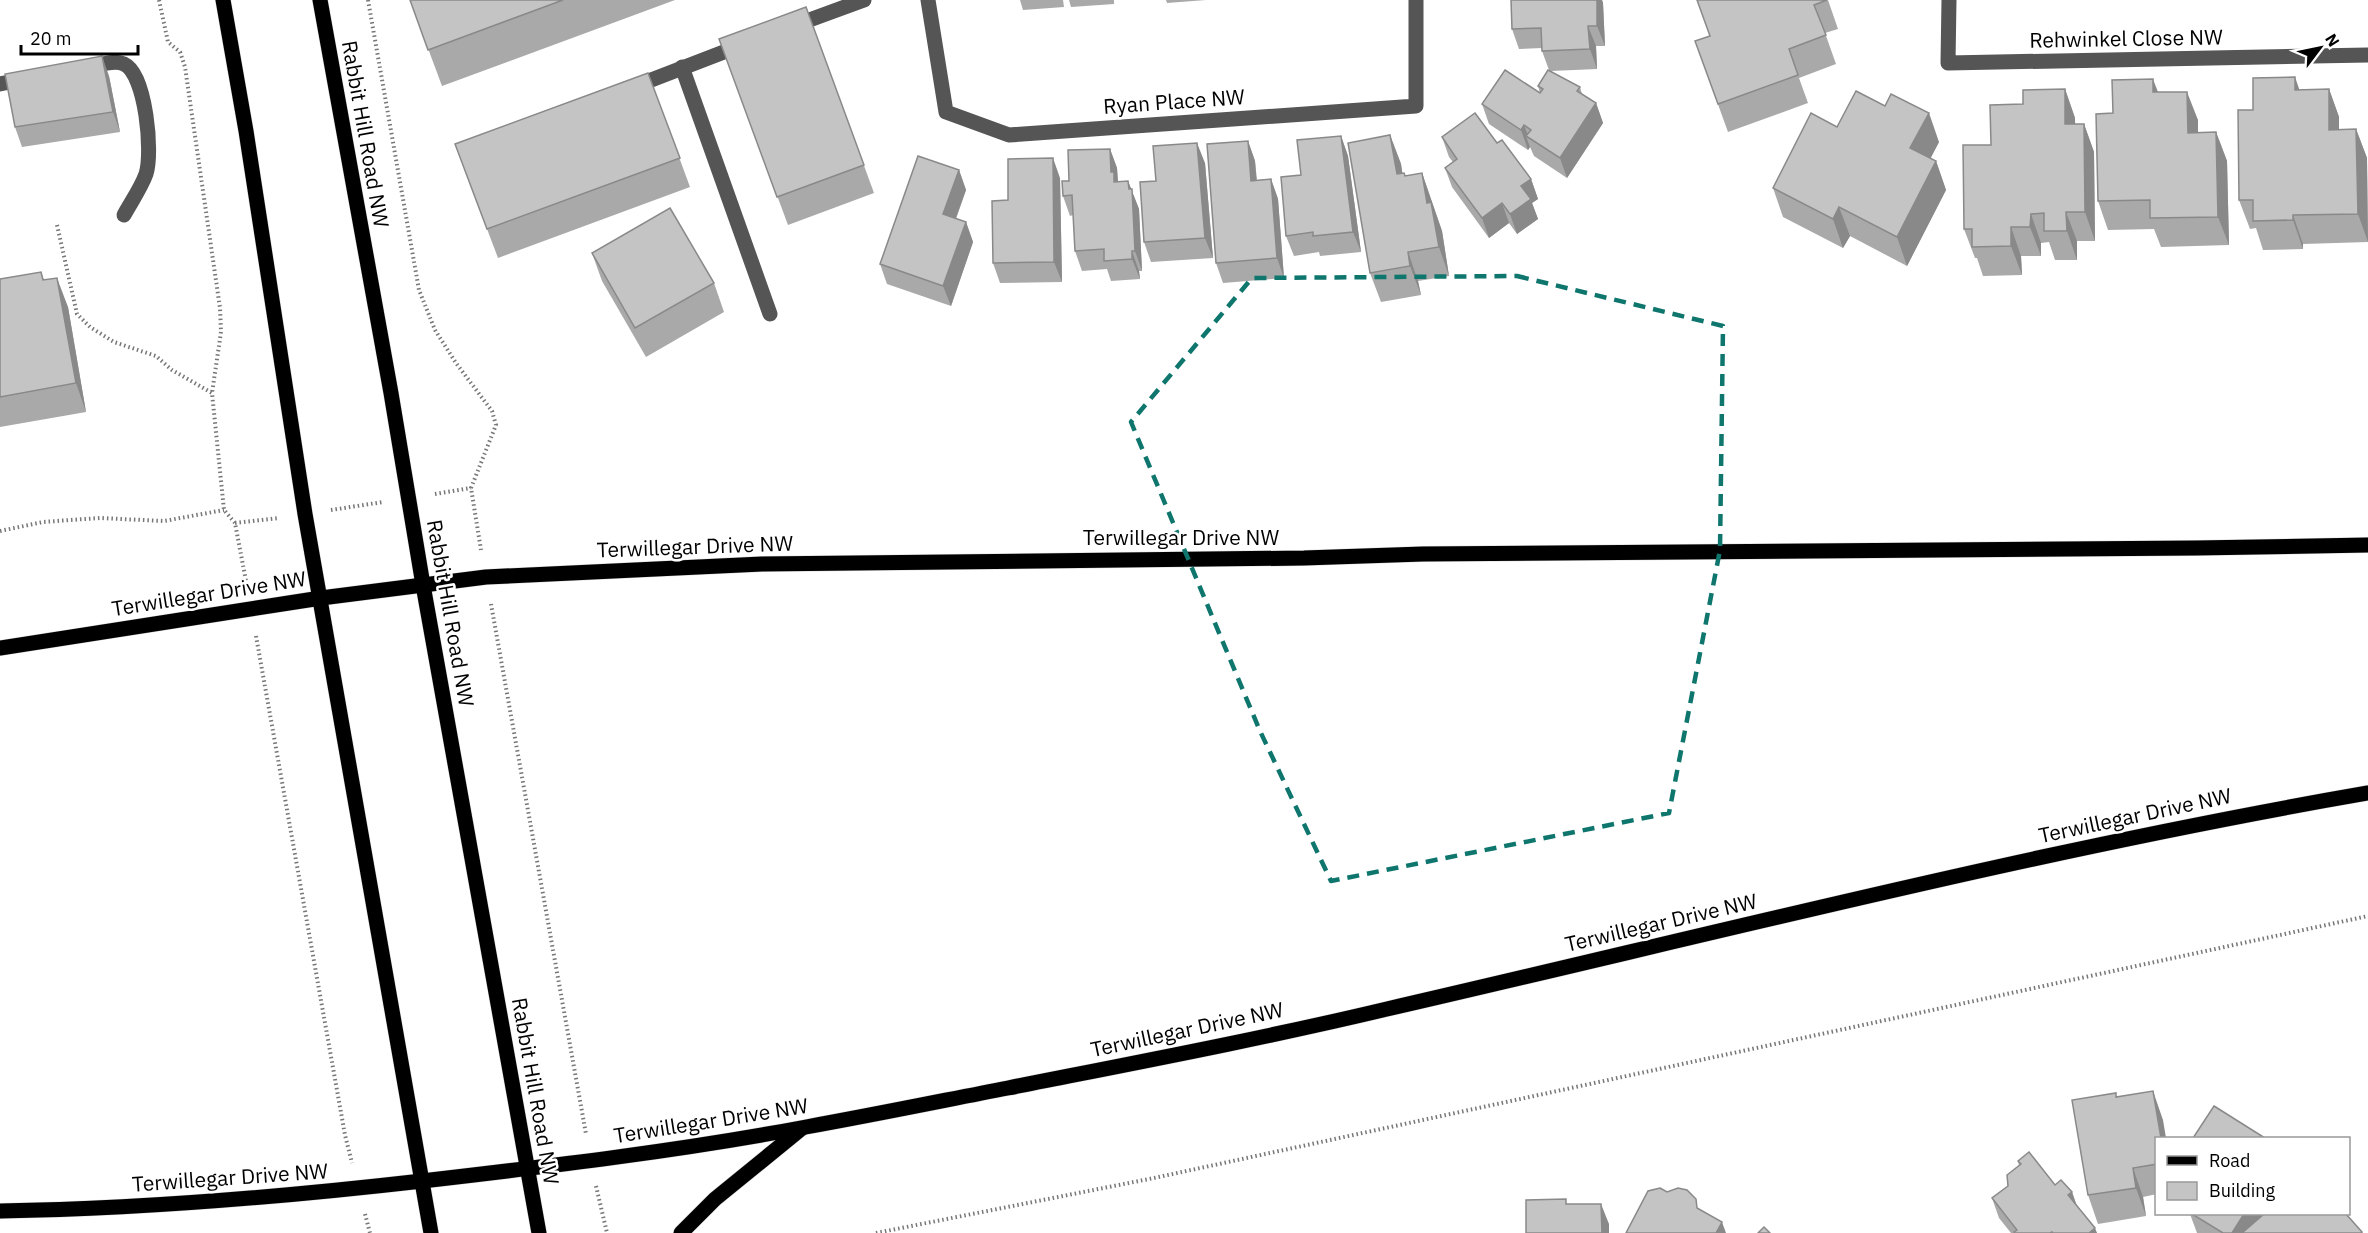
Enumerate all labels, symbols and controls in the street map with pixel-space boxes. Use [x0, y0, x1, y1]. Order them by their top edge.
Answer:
scale bar [21, 18, 138, 56]
north arrow [2290, 18, 2350, 78]
street label: Rehwinkel Close NW [2029, 22, 2223, 54]
text: 20 m [30, 27, 72, 50]
text: N [2321, 30, 2344, 50]
street label: Rabbit Hill Road NW [336, 38, 396, 230]
street label: Ryan Place NW [1102, 82, 1246, 120]
street label: Rabbit Hill Road NW [421, 517, 481, 709]
street label: Terwillegar Drive NW [1083, 523, 1279, 551]
street label: Terwillegar Drive NW [596, 529, 794, 563]
street label: Terwillegar Drive NW [110, 564, 308, 622]
street label: Terwillegar Drive NW [2036, 781, 2234, 849]
street label: Terwillegar Drive NW [1562, 886, 1760, 958]
street label: Rabbit Hill Road NW [506, 995, 566, 1187]
street label: Terwillegar Drive NW [1088, 995, 1286, 1063]
street label: Terwillegar Drive NW [612, 1091, 810, 1149]
legend [2155, 1137, 2350, 1215]
text: Road [2209, 1149, 2250, 1172]
street label: Terwillegar Drive NW [131, 1156, 329, 1198]
text: Building [2209, 1179, 2276, 1202]

